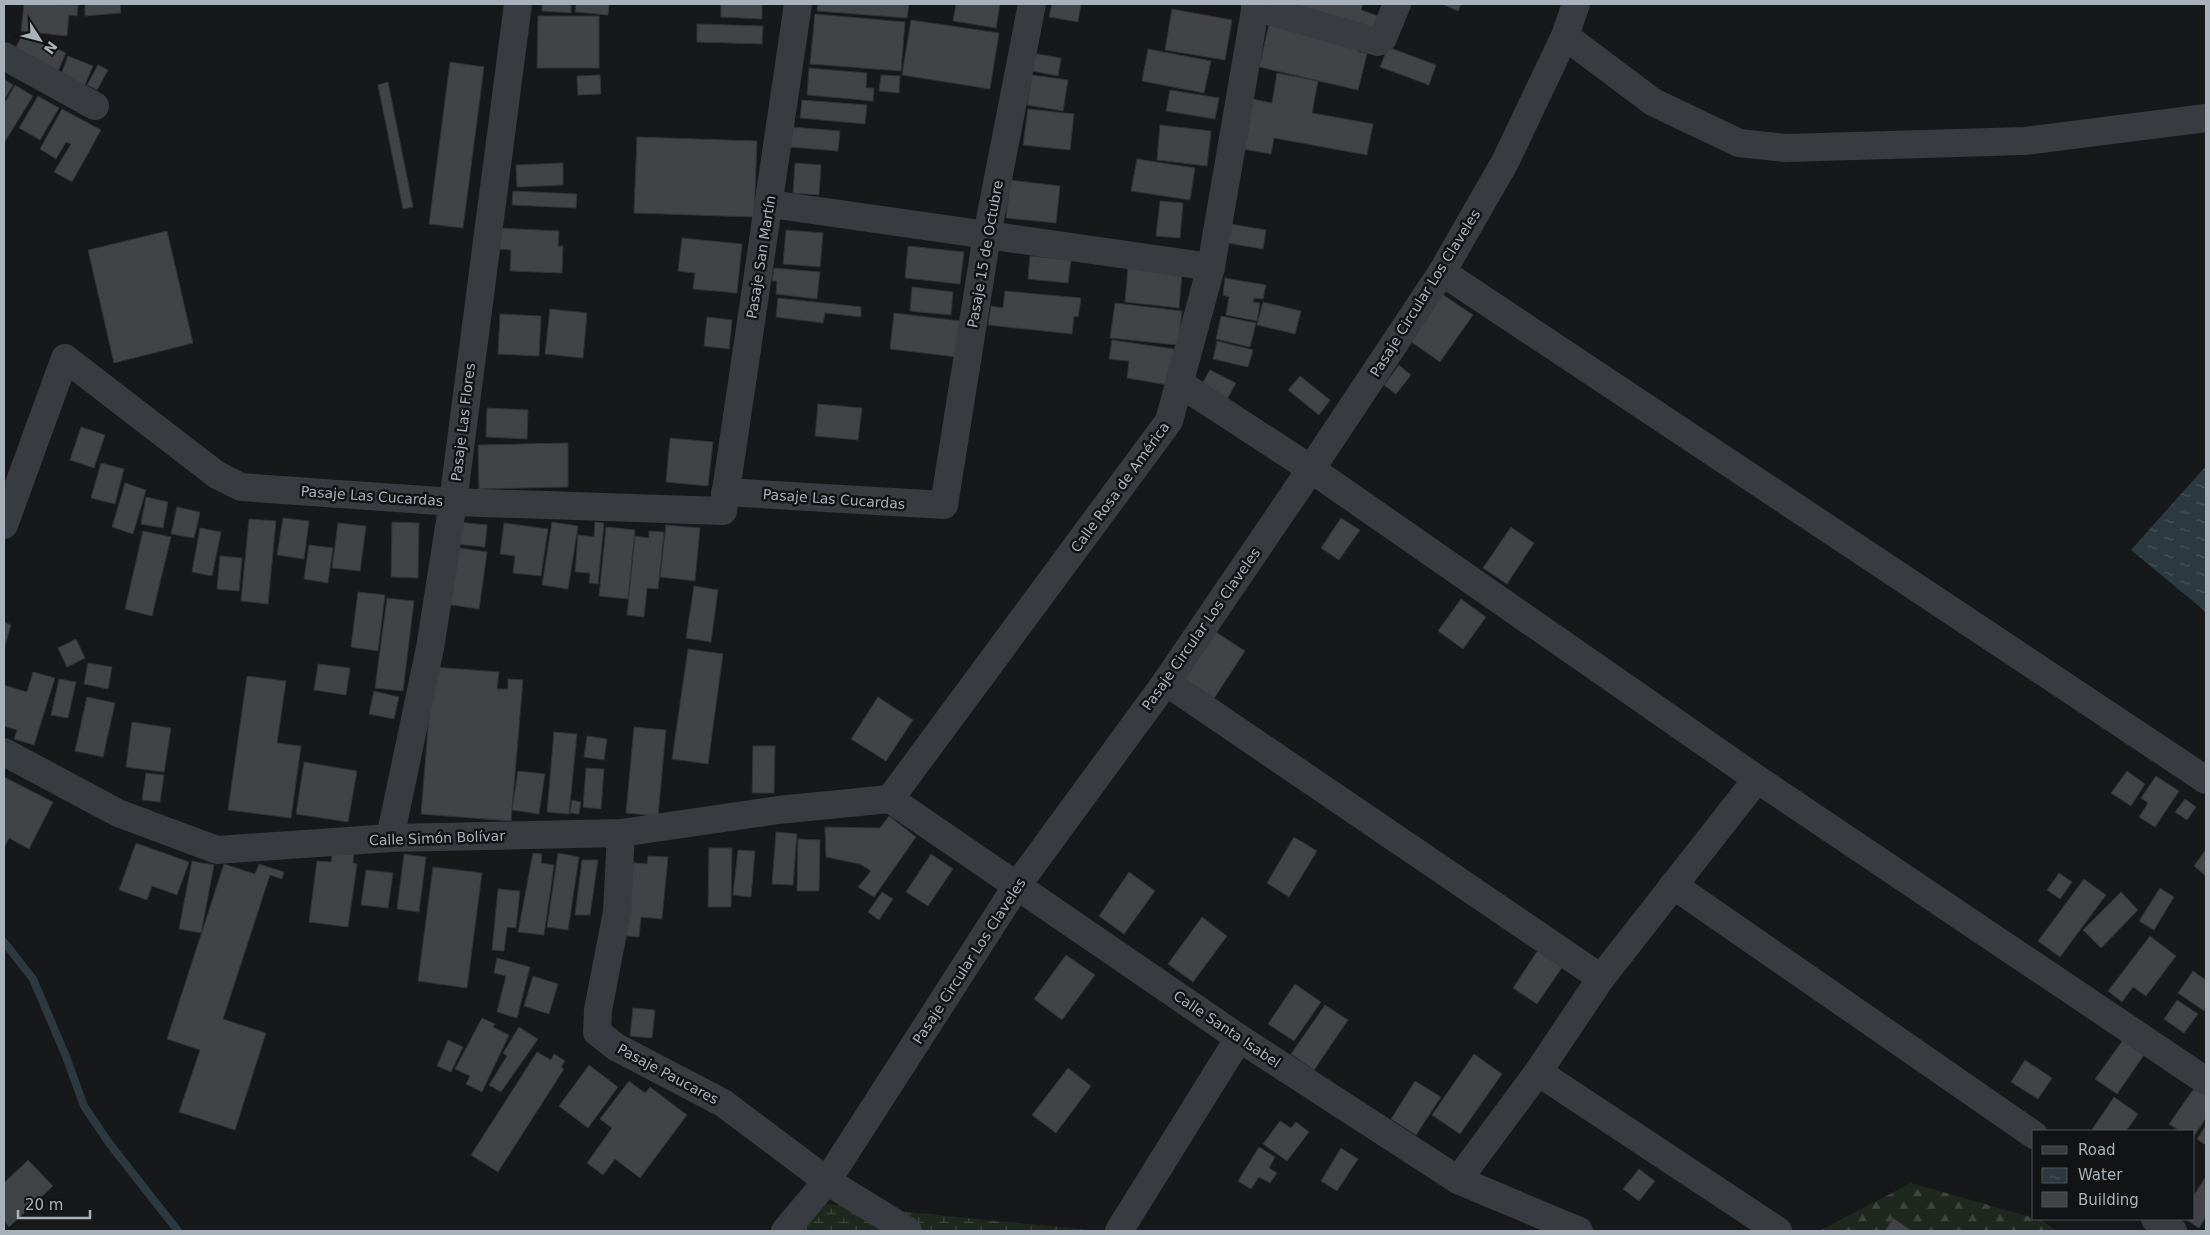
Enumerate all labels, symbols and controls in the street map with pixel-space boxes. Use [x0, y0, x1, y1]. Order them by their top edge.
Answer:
north arrow [15, 15, 65, 65]
text: N [41, 38, 60, 57]
street label: Pasaje 15 de Octubre [964, 179, 1006, 329]
street label: Pasaje San Martín [743, 194, 779, 320]
street label: Pasaje Circular Los Claveles [1367, 206, 1483, 380]
street label: Pasaje Las Flores [448, 362, 478, 482]
street label: Calle Rosa de América [1067, 419, 1173, 555]
street label: Pasaje Las Cucardas [300, 483, 444, 509]
street label: Pasaje Las Cucardas [762, 486, 906, 512]
street label: Pasaje Circular Los Claveles [1139, 545, 1263, 713]
street label: Calle Simón Bolívar [369, 828, 506, 848]
street label: Pasaje Circular Los Claveles [909, 875, 1029, 1047]
street label: Calle Santa Isabel [1171, 987, 1283, 1071]
street label: Pasaje Paucares [615, 1041, 721, 1107]
legend [2032, 1130, 2195, 1220]
text: Road [2078, 1141, 2116, 1159]
text: Water [2078, 1166, 2123, 1184]
scale bar [18, 1188, 90, 1220]
text: Building [2078, 1191, 2139, 1209]
text: 20 m [25, 1196, 63, 1214]

